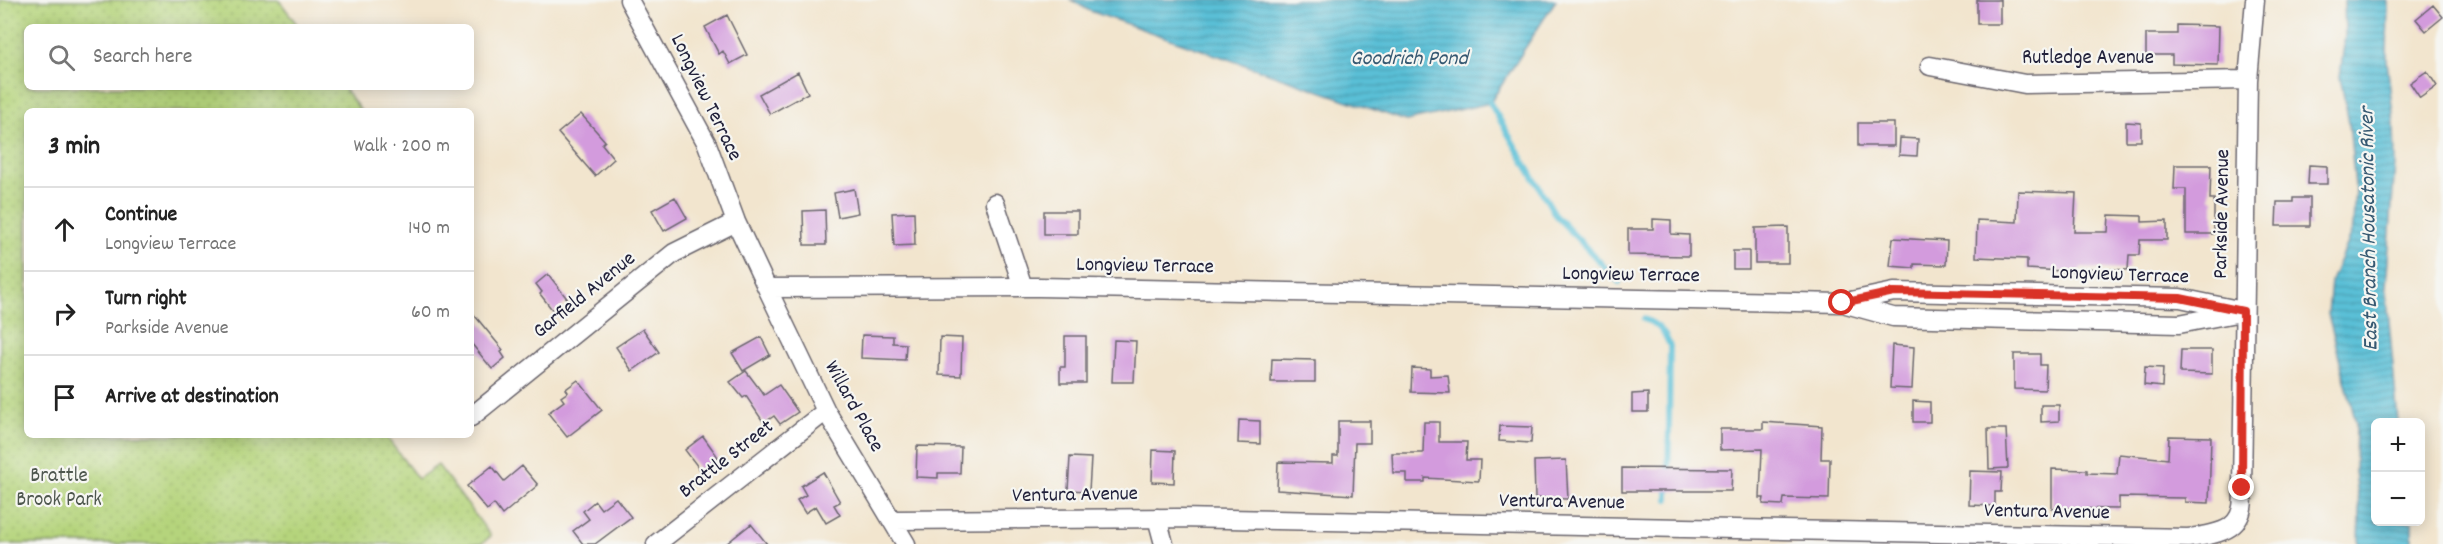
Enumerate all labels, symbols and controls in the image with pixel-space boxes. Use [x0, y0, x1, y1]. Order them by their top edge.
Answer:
search box [24, 24, 474, 90]
street label: Longview Terrace [661, 30, 749, 166]
icon: search [45, 41, 78, 74]
text: Search here [93, 42, 192, 73]
water label: Goodrich Pond [1350, 44, 1470, 75]
street label: Rutledge Avenue [2022, 44, 2154, 74]
water label: East Branch Housatonic River [2352, 104, 2388, 351]
text: 3 min [48, 129, 100, 166]
text: Walk · 200 m [354, 133, 450, 161]
street label: Parkside Avenue [2207, 149, 2239, 279]
text: Continue [105, 200, 177, 231]
icon: ahead [48, 213, 81, 246]
text: 140 m [408, 215, 450, 243]
text: Longview Terrace [105, 231, 236, 259]
street label: Garfield Avenue [527, 245, 643, 347]
street label: Longview Terrace [1076, 251, 1214, 283]
street label: Longview Terrace [2051, 259, 2189, 293]
street label: Longview Terrace [1562, 260, 1700, 292]
text: Turn right [105, 284, 187, 315]
route start [1828, 289, 1854, 315]
icon: right [48, 297, 81, 330]
text: 60 m [411, 299, 450, 327]
text: Parkside Avenue [105, 315, 229, 343]
street label: Willard Place [816, 356, 890, 458]
icon: arrive [48, 381, 81, 414]
text: Arrive at destination [105, 382, 279, 413]
street label: Brattle Street [673, 413, 781, 507]
map controls [2371, 418, 2425, 526]
button: + [2371, 418, 2425, 472]
park label: Brattle Brook Park [16, 462, 102, 516]
button: − [2371, 472, 2425, 526]
route end [2228, 474, 2254, 500]
street label: Ventura Avenue [1012, 480, 1138, 512]
street label: Ventura Avenue [1499, 487, 1625, 519]
street label: Ventura Avenue [1984, 497, 2110, 529]

